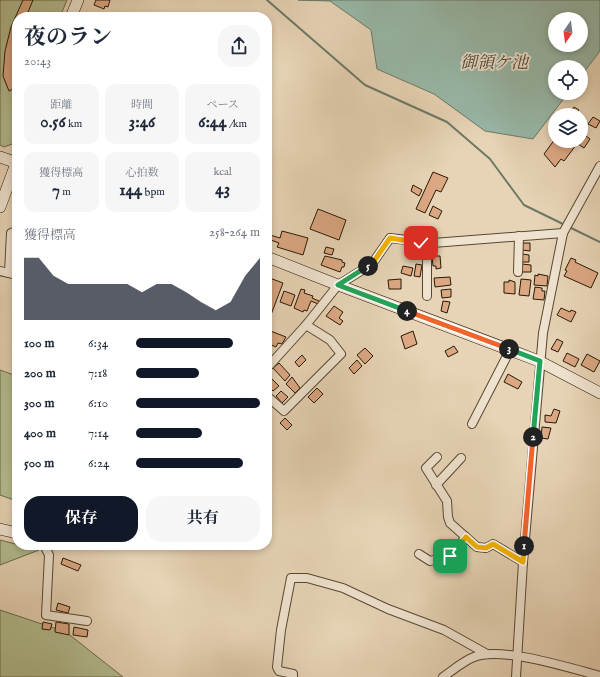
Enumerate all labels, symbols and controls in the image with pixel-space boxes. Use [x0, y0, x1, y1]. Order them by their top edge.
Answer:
north arrow [548, 12, 588, 52]
map controls [548, 12, 588, 148]
text: 夜のラン [24, 24, 112, 52]
button: share [218, 25, 260, 67]
text: 20:43 [24, 53, 51, 70]
water label: 御領ケ池 [460, 53, 530, 74]
button: locate [548, 60, 588, 100]
text: 距離 [50, 98, 72, 112]
text: 時間 [131, 98, 153, 112]
text: ペース [206, 98, 239, 112]
button: layers [548, 108, 588, 148]
text: 0.56 [40, 112, 66, 133]
text: 3:46 [129, 112, 155, 133]
text: 6:44 [198, 112, 227, 133]
text: km [66, 117, 82, 131]
text: /km [227, 117, 247, 131]
text: kcal [213, 165, 232, 179]
text: 獲得標高 [39, 166, 83, 180]
text: 心拍数 [125, 166, 158, 180]
text: 43 [215, 179, 230, 200]
text: 7 [52, 180, 60, 201]
text: 144 [119, 180, 142, 201]
text: m [60, 185, 71, 199]
text: bpm [142, 185, 165, 199]
text: 258–264 m [209, 224, 260, 241]
pin [404, 226, 438, 260]
text: 獲得標高 [24, 227, 76, 244]
icon: check [410, 232, 432, 254]
pin: 5 [358, 256, 378, 276]
text: 5 [366, 259, 370, 273]
pin: 4 [397, 301, 417, 321]
text: 4 [404, 304, 410, 318]
text: 100 m [24, 335, 54, 352]
text: 6:34 [88, 335, 108, 352]
pin: 3 [499, 339, 519, 359]
text: 3 [507, 342, 511, 356]
text: 200 m [24, 365, 56, 382]
text: 7:18 [88, 365, 107, 382]
text: 300 m [24, 395, 55, 412]
text: 6:10 [88, 395, 108, 412]
text: 400 m [24, 425, 56, 442]
text: 7:14 [88, 425, 109, 442]
pin: 2 [523, 427, 543, 447]
text: 2 [530, 430, 536, 444]
text: 500 m [24, 455, 54, 472]
text: 6:24 [88, 455, 109, 472]
button: 保存 [24, 496, 138, 542]
button: 共有 [146, 496, 260, 542]
pin: 1 [514, 536, 534, 556]
pin [433, 539, 467, 573]
text: 1 [522, 539, 526, 553]
icon: arrive [439, 545, 461, 567]

